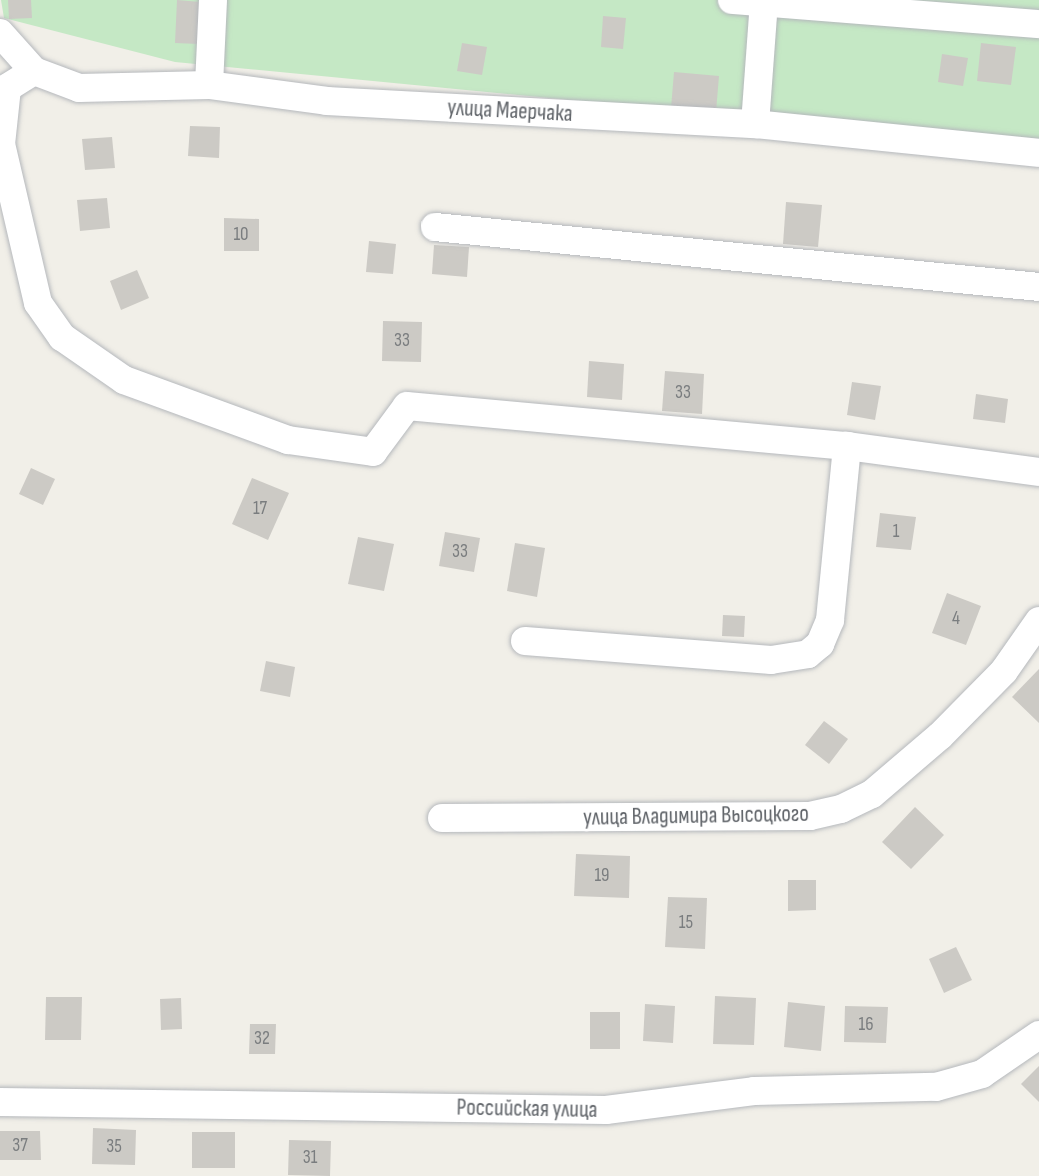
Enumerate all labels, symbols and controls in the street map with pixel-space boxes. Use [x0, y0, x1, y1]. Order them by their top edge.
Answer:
street label: улица Маерчака [447, 94, 573, 128]
house number: 10 [233, 224, 249, 246]
house number: 33 [394, 330, 410, 352]
house number: 33 [675, 382, 691, 404]
house number: 17 [253, 498, 267, 520]
house number: 1 [893, 521, 899, 543]
house number: 33 [452, 541, 468, 563]
house number: 4 [952, 608, 960, 630]
street label: улица Владимира Высоцкого [583, 800, 809, 832]
house number: 19 [594, 865, 610, 887]
house number: 15 [679, 912, 693, 934]
house number: 16 [859, 1014, 873, 1036]
house number: 32 [254, 1028, 270, 1050]
street label: Российская улица [456, 1094, 598, 1124]
house number: 37 [12, 1135, 28, 1157]
house number: 35 [106, 1136, 122, 1158]
house number: 31 [303, 1147, 317, 1169]

